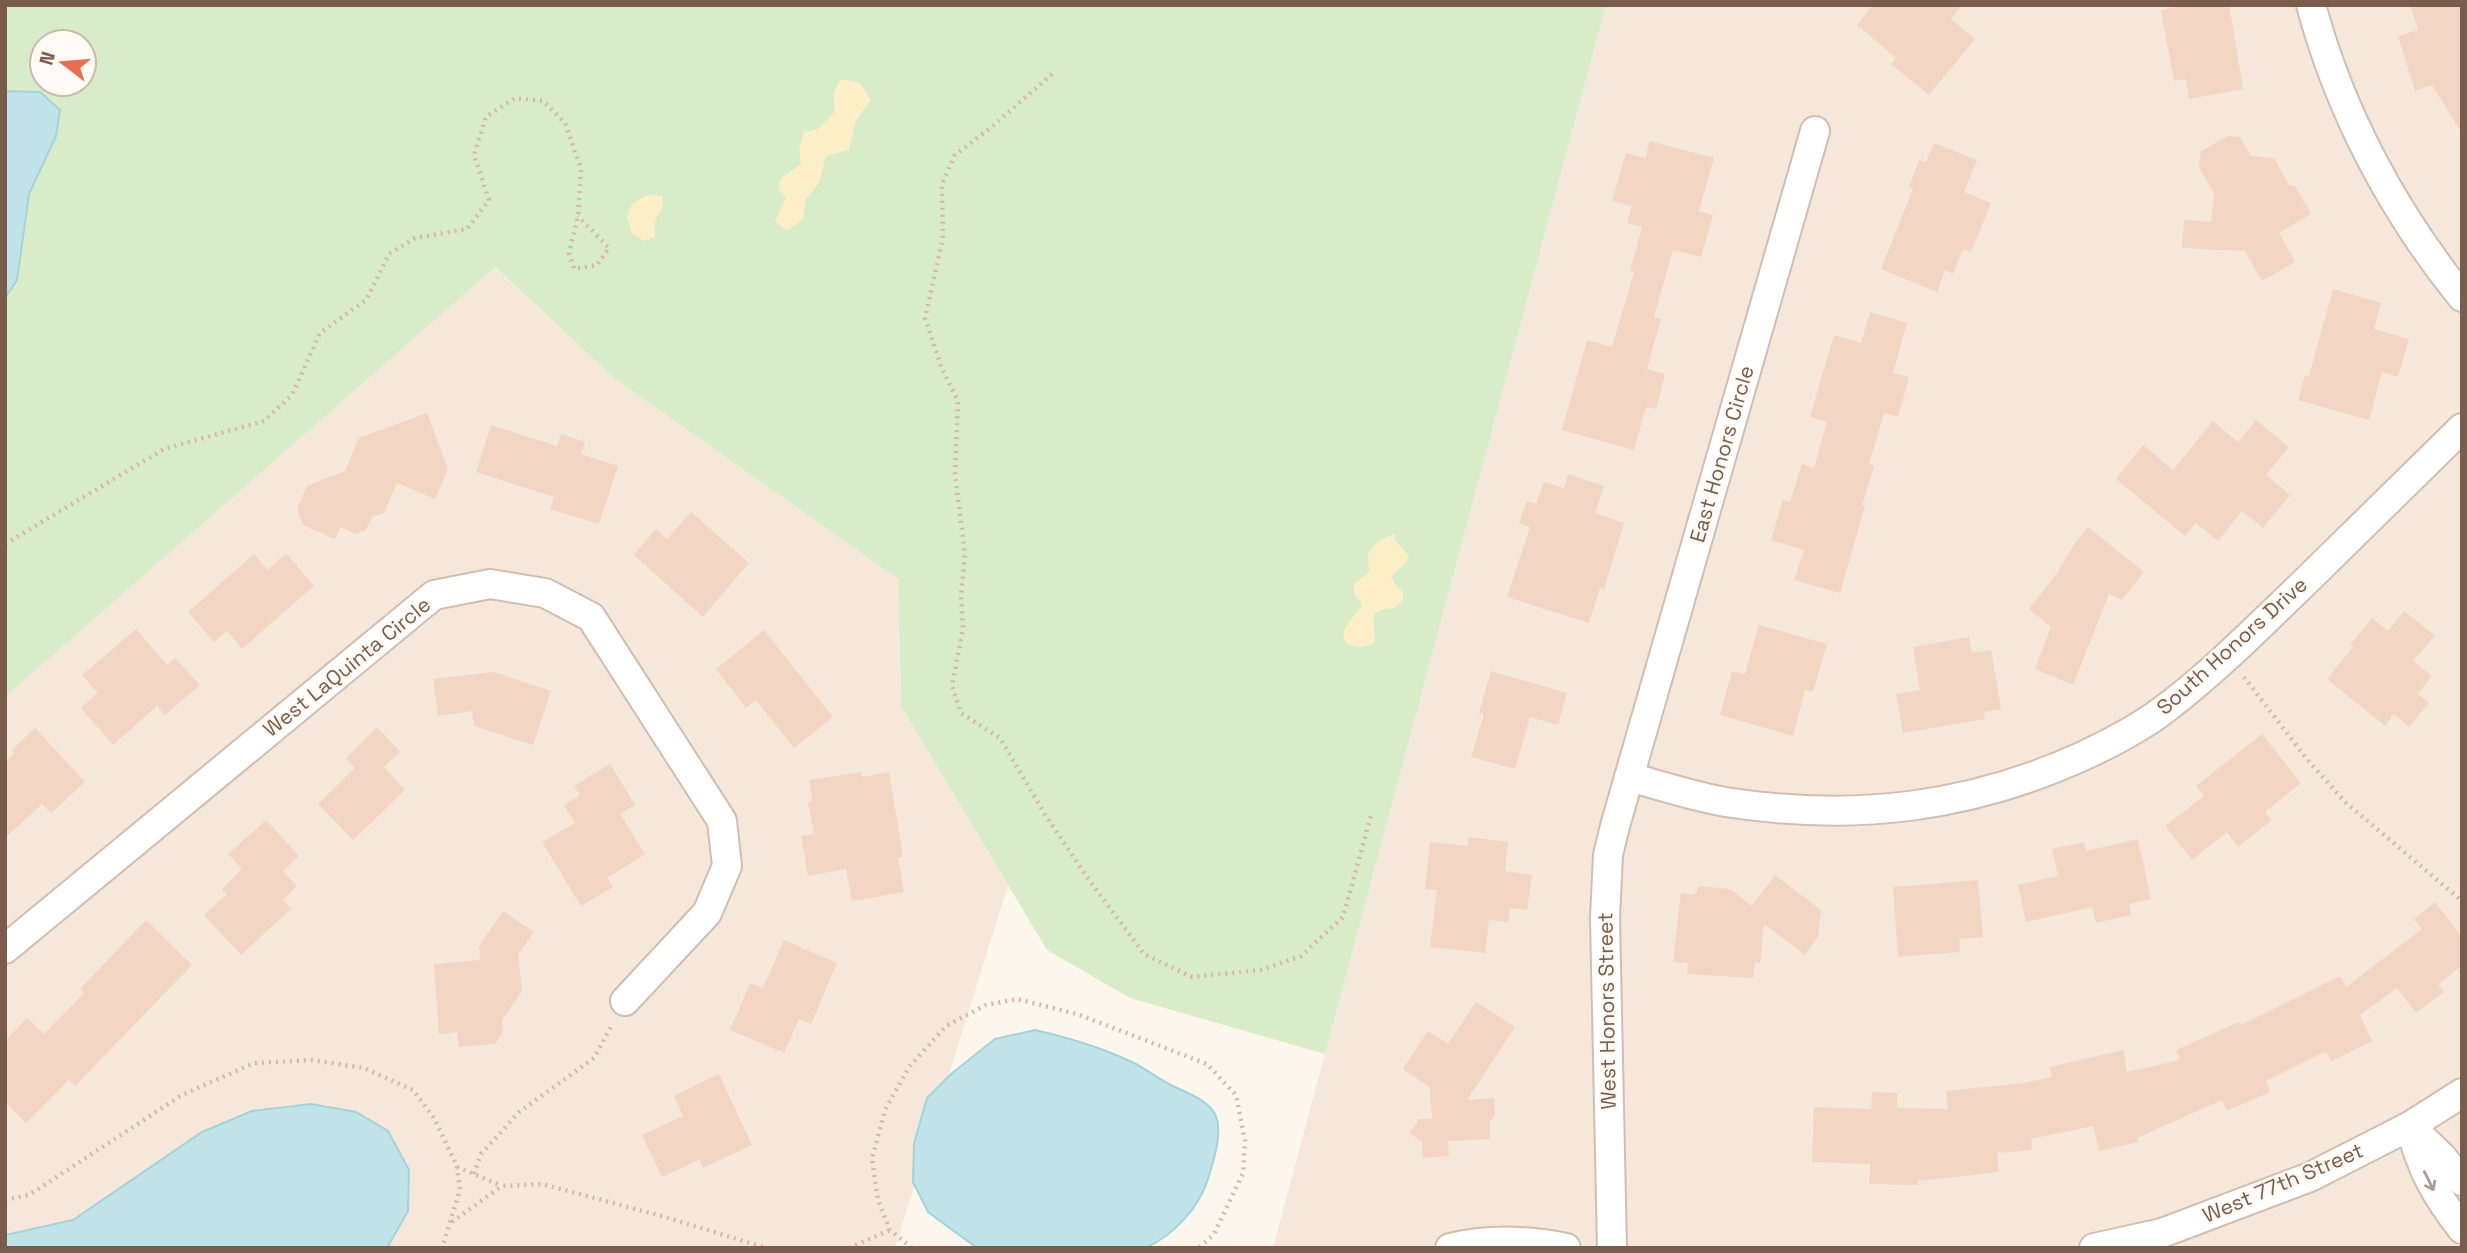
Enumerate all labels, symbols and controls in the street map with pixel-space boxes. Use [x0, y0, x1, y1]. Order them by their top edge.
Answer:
north arrow [28, 28, 98, 98]
text: N [33, 49, 61, 68]
street label: East Honors Circle [1683, 362, 1760, 545]
street label: South Honors Drive [2151, 571, 2313, 720]
street label: West LaQuinta Circle [257, 591, 436, 743]
street label: West Honors Street [1591, 912, 1622, 1110]
street label: West 77th Street [2198, 1136, 2367, 1229]
one-way arrow [2423, 1170, 2437, 1191]

